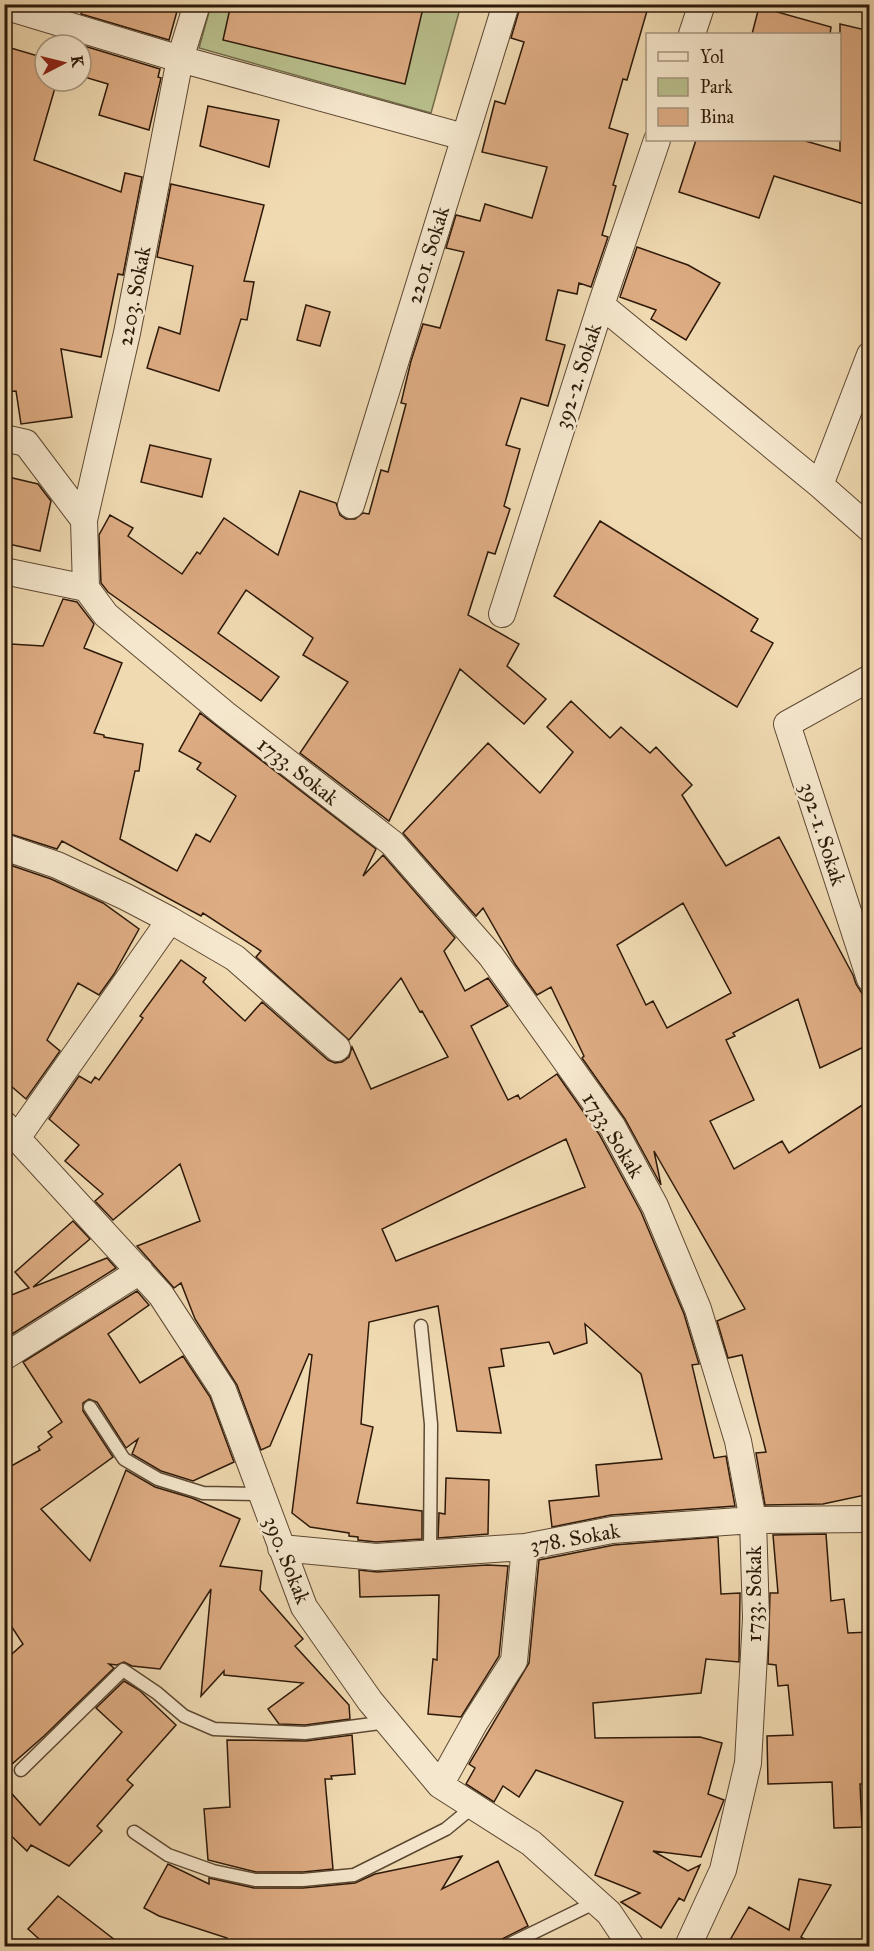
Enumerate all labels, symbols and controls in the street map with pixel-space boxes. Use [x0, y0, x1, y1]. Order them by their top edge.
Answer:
north arrow [33, 33, 93, 93]
legend [646, 33, 841, 141]
text: Yol [700, 46, 724, 68]
text: K [67, 54, 88, 69]
text: Park [700, 76, 733, 98]
text: Bina [700, 106, 735, 128]
street label: 2201. Sokak [401, 203, 455, 307]
street label: 2203. Sokak [112, 244, 156, 348]
street label: 392-2. Sokak [549, 320, 607, 432]
street label: 1733. Sokak [252, 731, 344, 811]
street label: 392-1. Sokak [794, 779, 852, 889]
street label: 1733. Sokak [576, 1087, 650, 1183]
street label: 390. Sokak [258, 1513, 316, 1608]
street label: 378. Sokak [528, 1517, 622, 1559]
street label: 1733. Sokak [741, 1546, 767, 1642]

